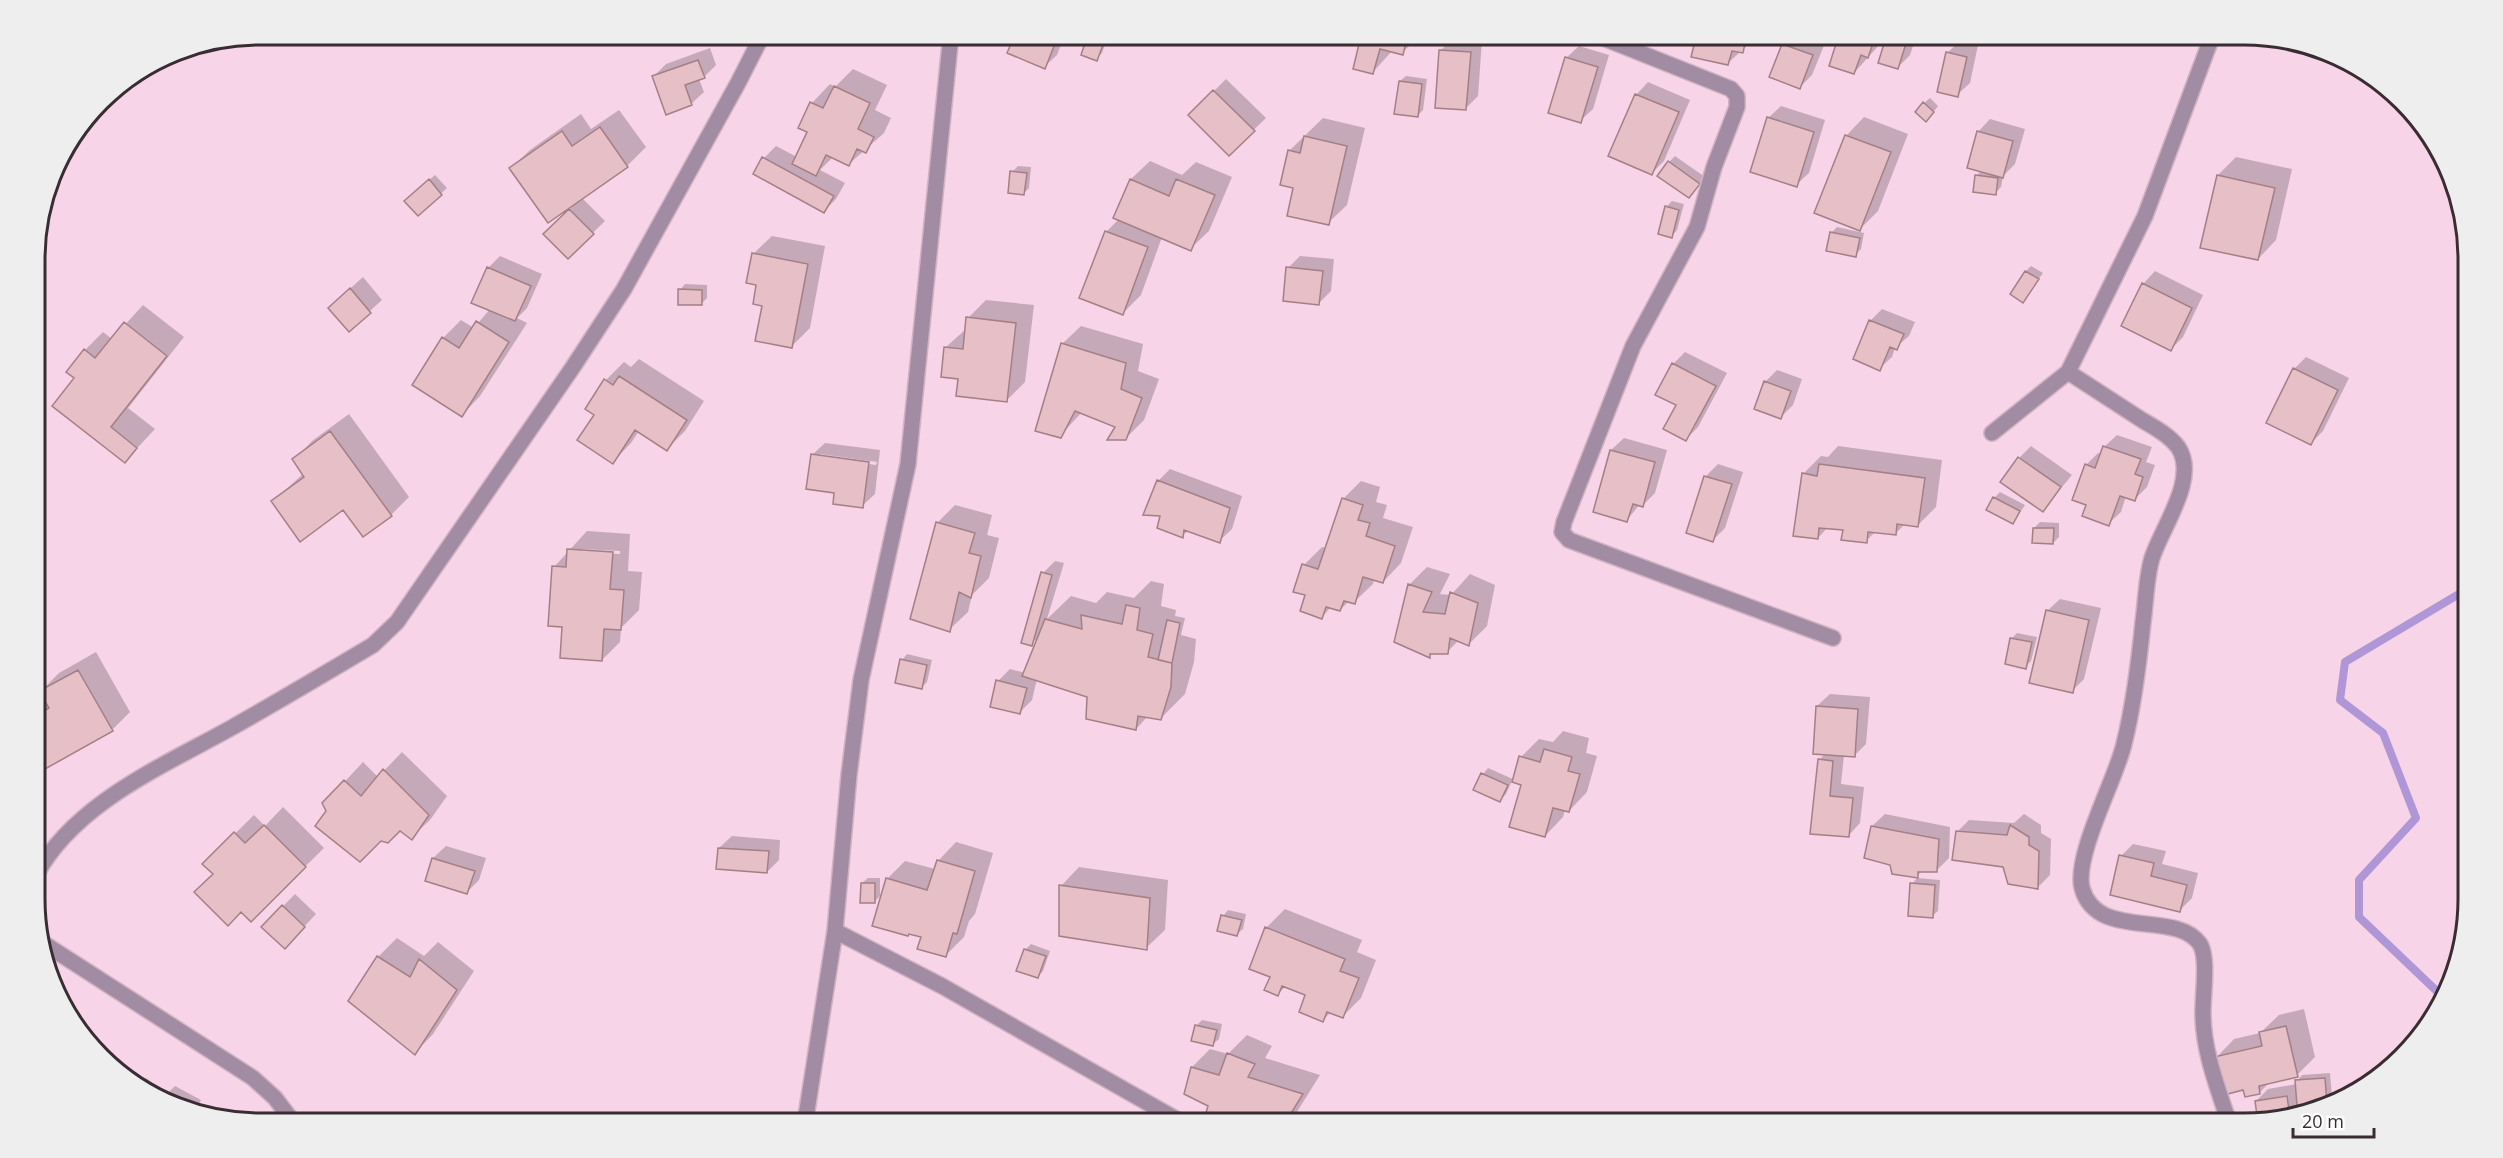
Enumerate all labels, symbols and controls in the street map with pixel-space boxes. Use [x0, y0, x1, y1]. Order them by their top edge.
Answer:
scale bar [2293, 1101, 2374, 1139]
text: 20 m [2302, 1109, 2344, 1133]

